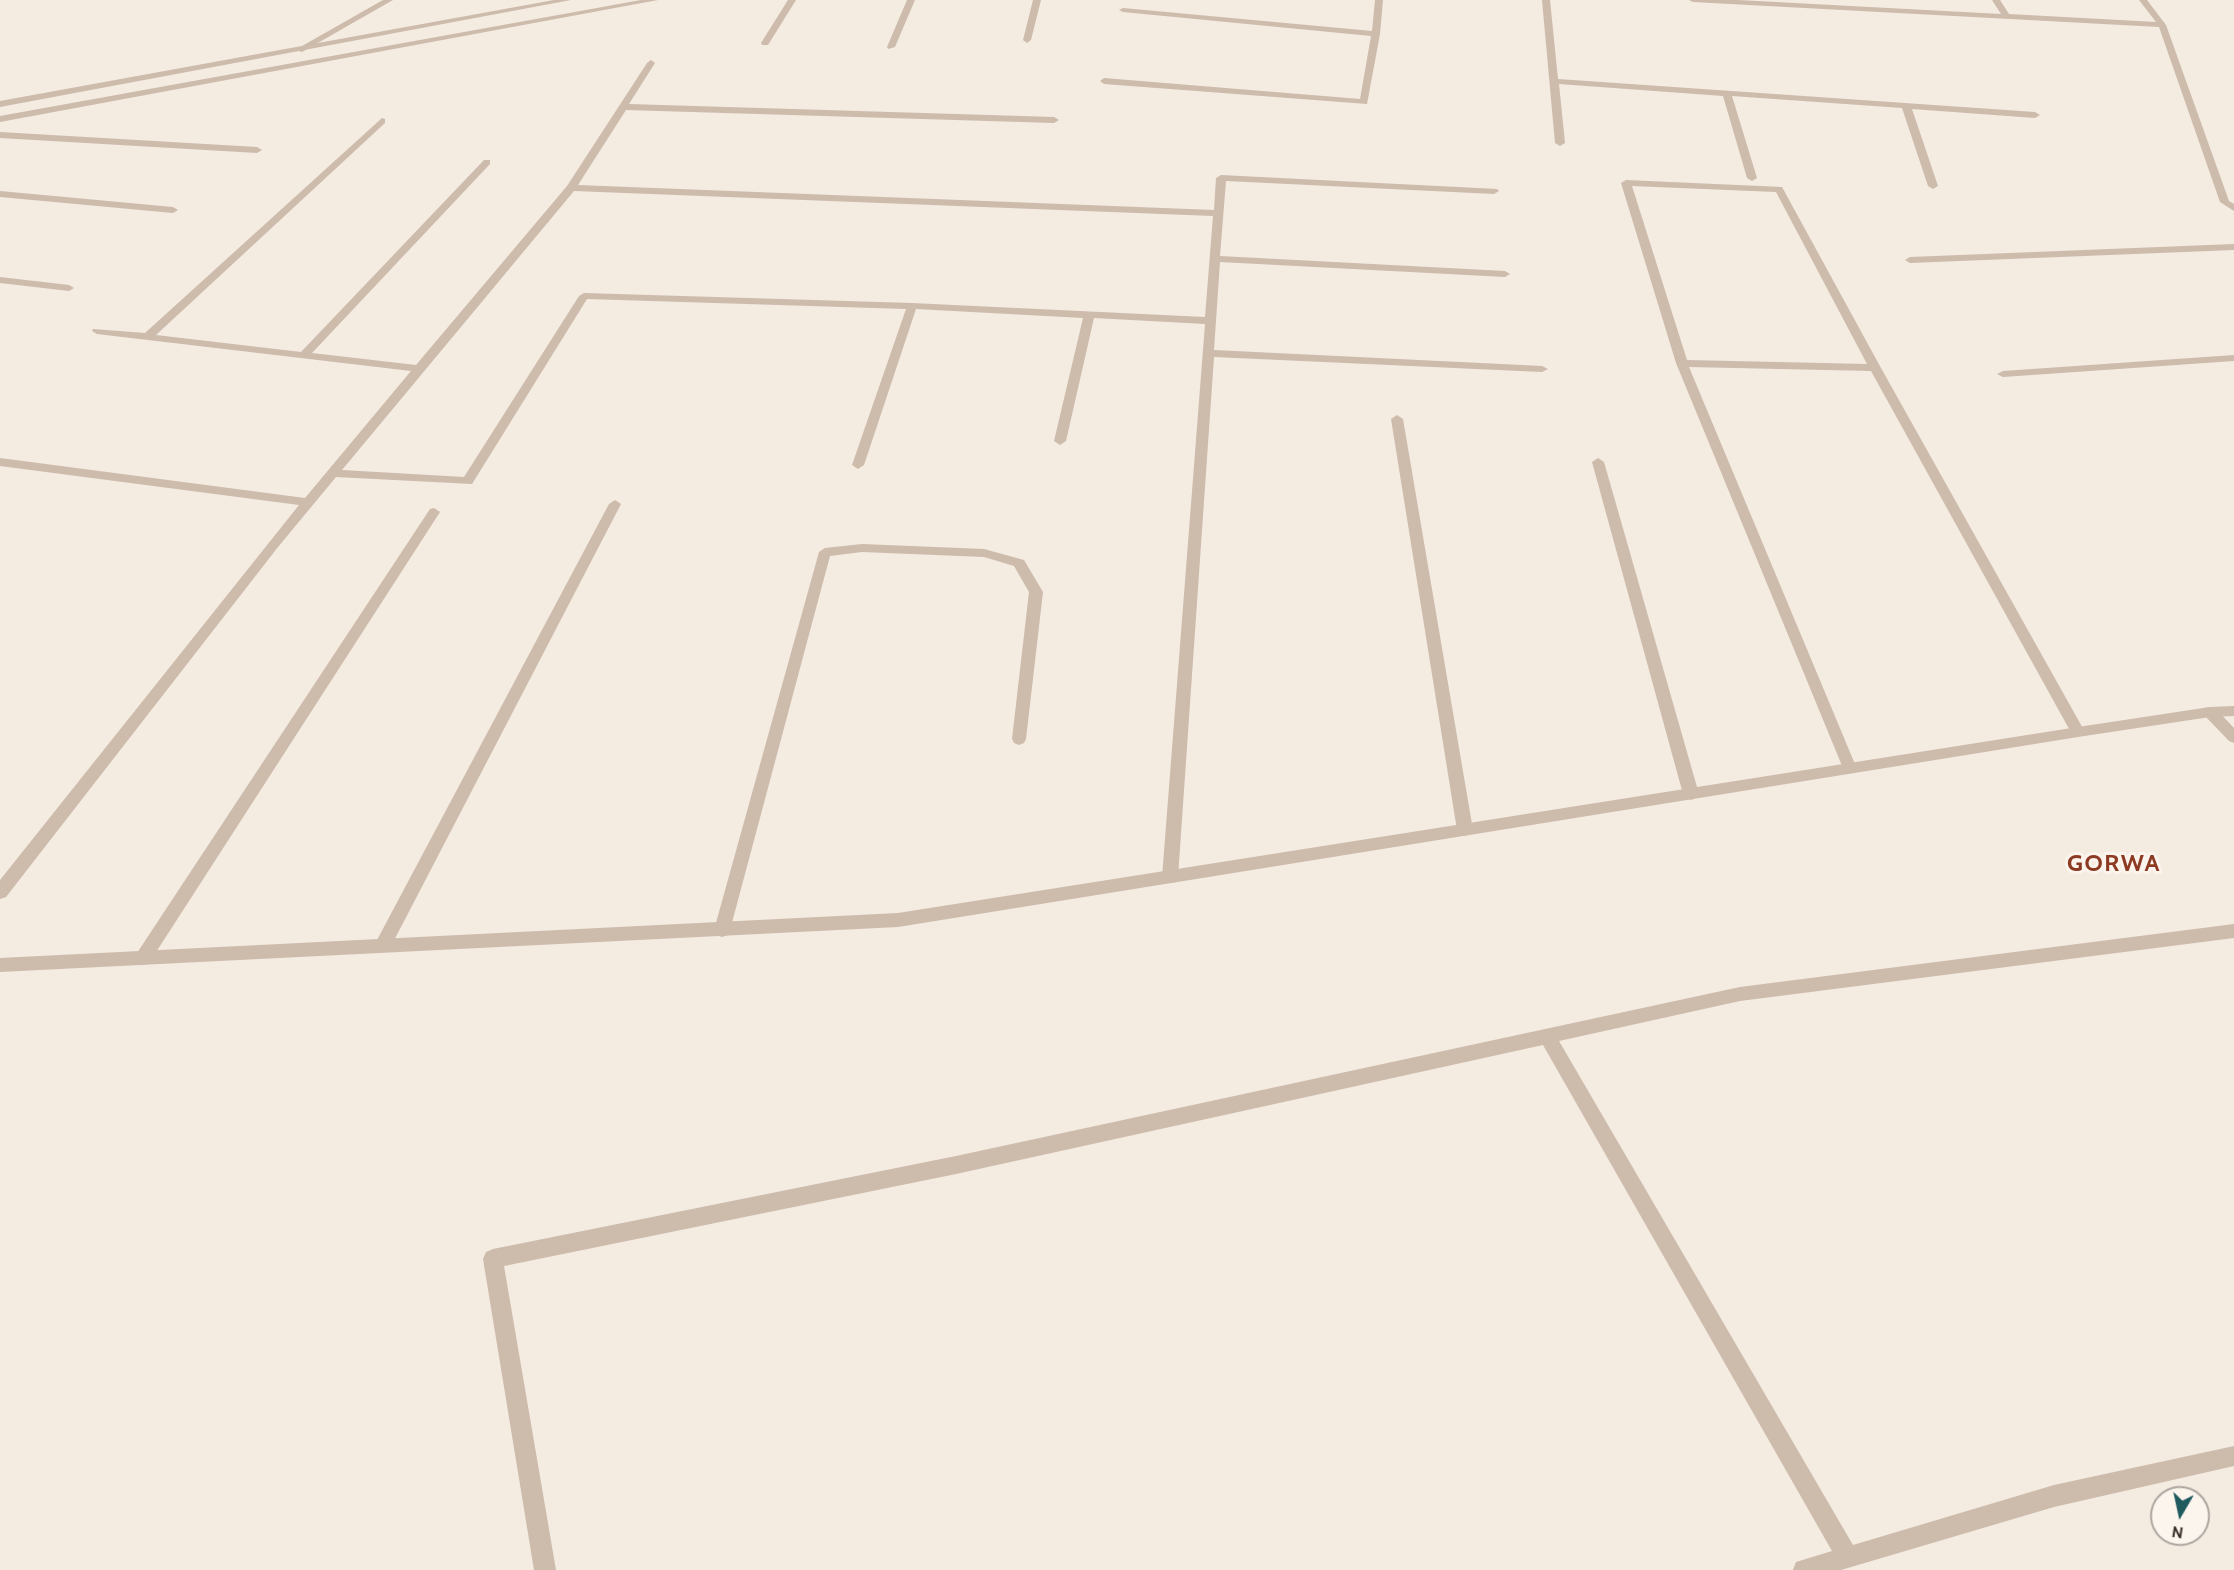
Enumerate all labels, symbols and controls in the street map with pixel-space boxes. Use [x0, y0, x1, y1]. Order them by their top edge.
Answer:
district label: GORWA [2067, 850, 2161, 878]
north arrow [2150, 1486, 2210, 1546]
text: N [2170, 1522, 2184, 1543]

